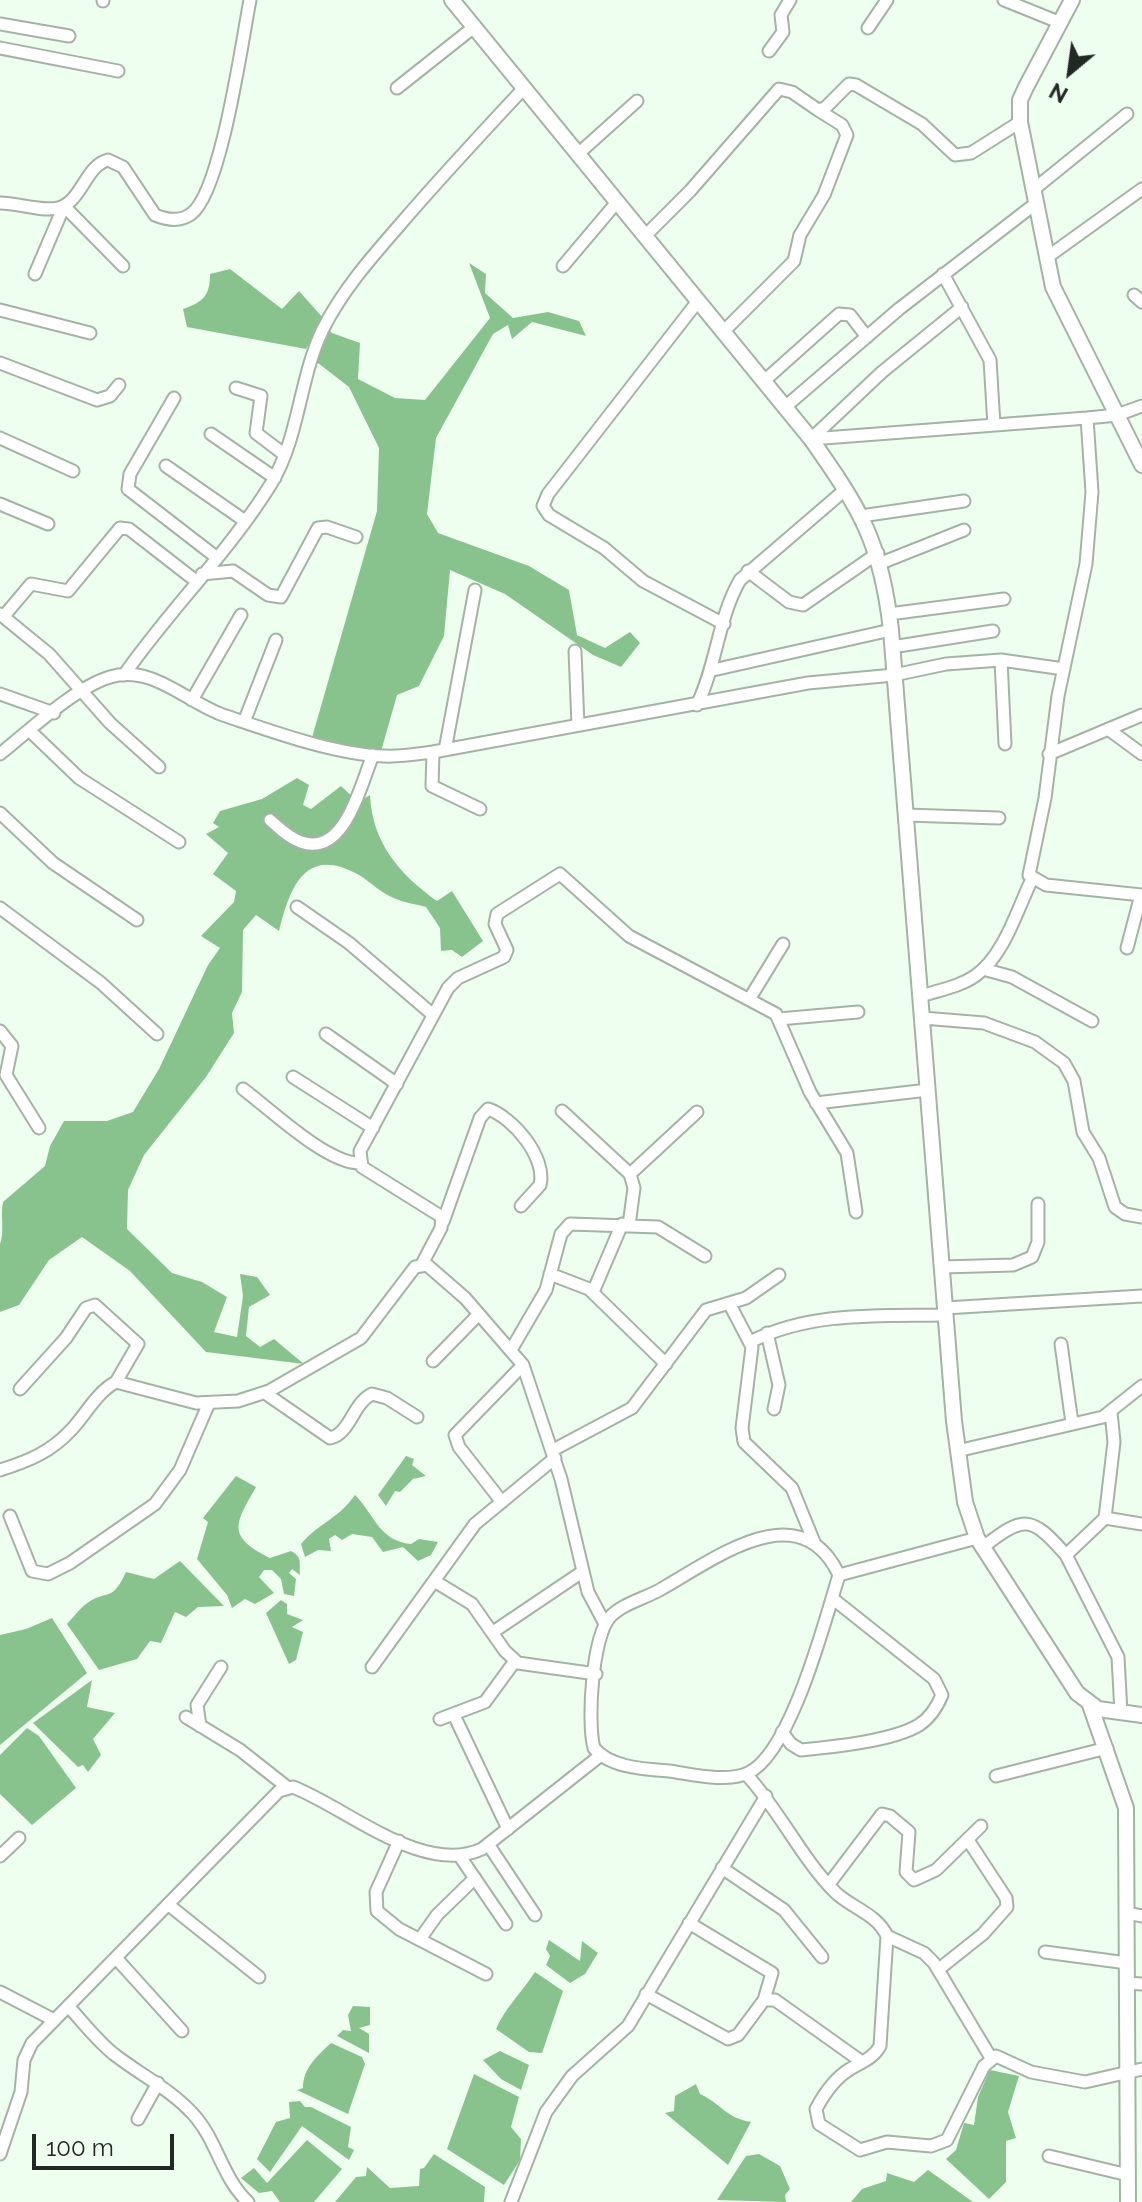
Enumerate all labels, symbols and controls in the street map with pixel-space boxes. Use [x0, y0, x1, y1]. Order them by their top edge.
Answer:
north arrow [1030, 32, 1110, 112]
text: N [1045, 78, 1072, 108]
scale bar [36, 2118, 178, 2168]
text: 100 m [46, 2133, 114, 2162]

